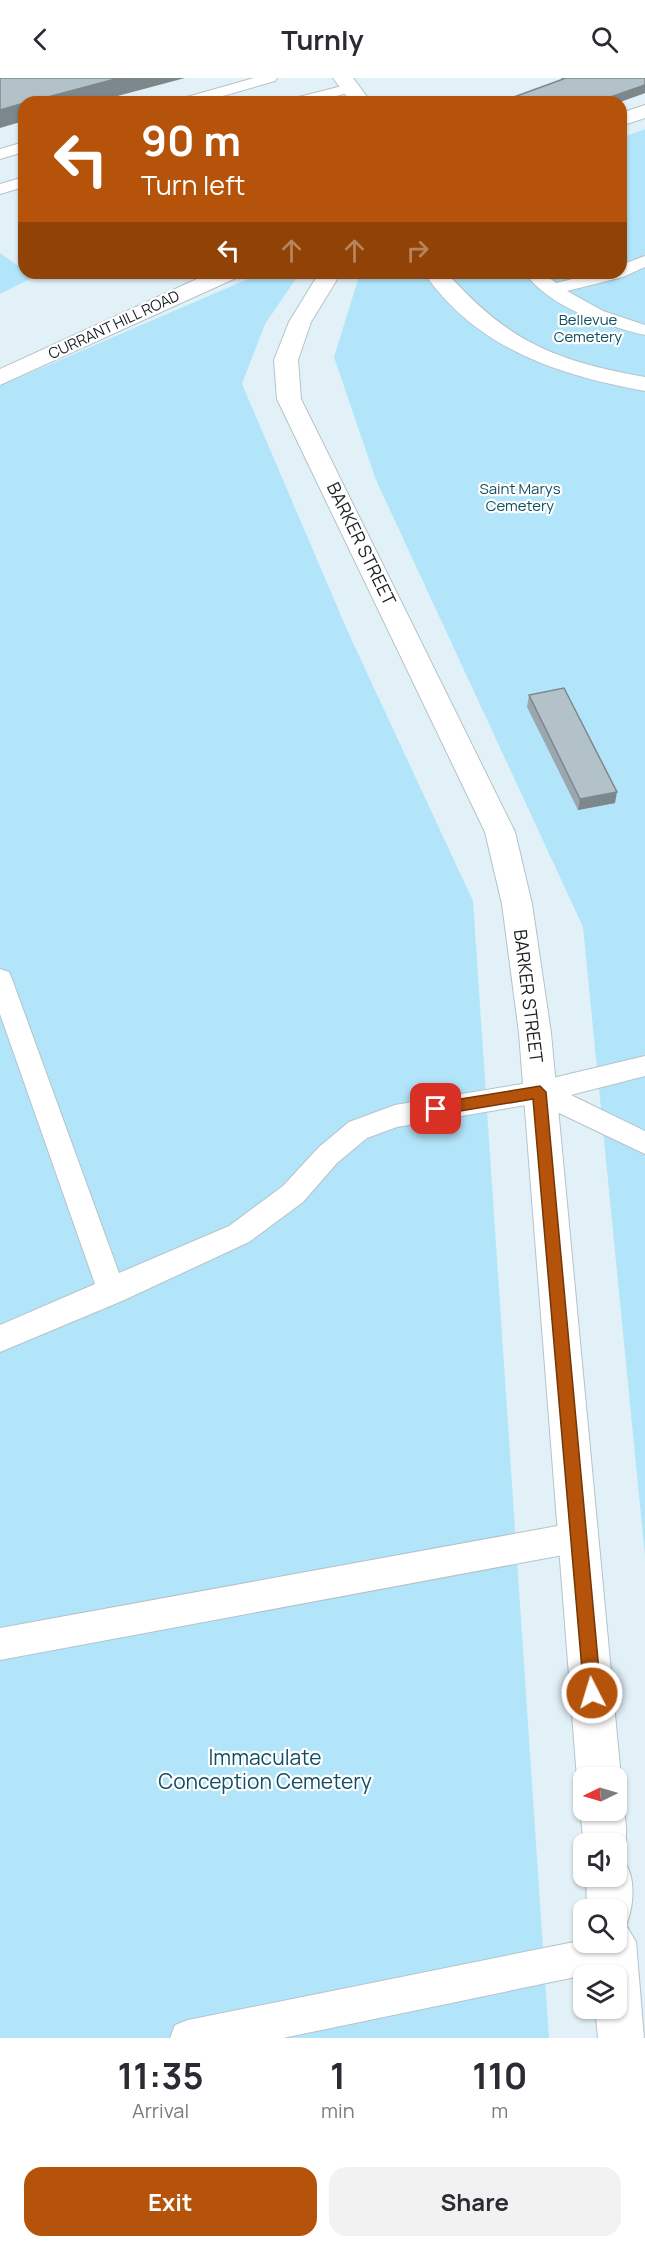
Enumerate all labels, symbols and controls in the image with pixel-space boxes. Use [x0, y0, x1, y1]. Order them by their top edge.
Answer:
text: Turnly [281, 21, 364, 58]
icon: back [24, 23, 57, 56]
icon: search [588, 23, 621, 56]
text: 90 m [141, 111, 241, 169]
icon: left [42, 120, 120, 198]
text: Turn left [141, 166, 245, 203]
icon: left [212, 234, 245, 267]
icon: ahead [275, 234, 308, 267]
icon: ahead [338, 234, 371, 267]
icon: right [401, 234, 434, 267]
street label: CURRANT HILL ROAD [45, 285, 183, 364]
park label: Bellevue Cemetery [554, 309, 622, 347]
street label: BARKER STREET [322, 478, 402, 609]
park label: Saint Marys Cemetery [479, 478, 561, 516]
street label: BARKER STREET [509, 928, 549, 1064]
pin [410, 1083, 461, 1134]
icon: arrive [419, 1092, 452, 1125]
position arrow [560, 1661, 624, 1725]
park label: Immaculate Conception Cemetery [158, 1743, 372, 1795]
north arrow [573, 1767, 627, 1821]
map controls [573, 1767, 627, 2019]
button: sound [573, 1833, 627, 1887]
button: search [573, 1899, 627, 1953]
button: layers [573, 1965, 627, 2019]
text: 11:35 [118, 2051, 203, 2100]
text: 1 [330, 2051, 346, 2100]
text: 110 [472, 2051, 527, 2100]
text: Arrival [132, 2097, 189, 2124]
text: min [321, 2097, 355, 2124]
text: m [491, 2097, 508, 2124]
button: Exit [24, 2167, 317, 2236]
button: Share [329, 2167, 621, 2236]

